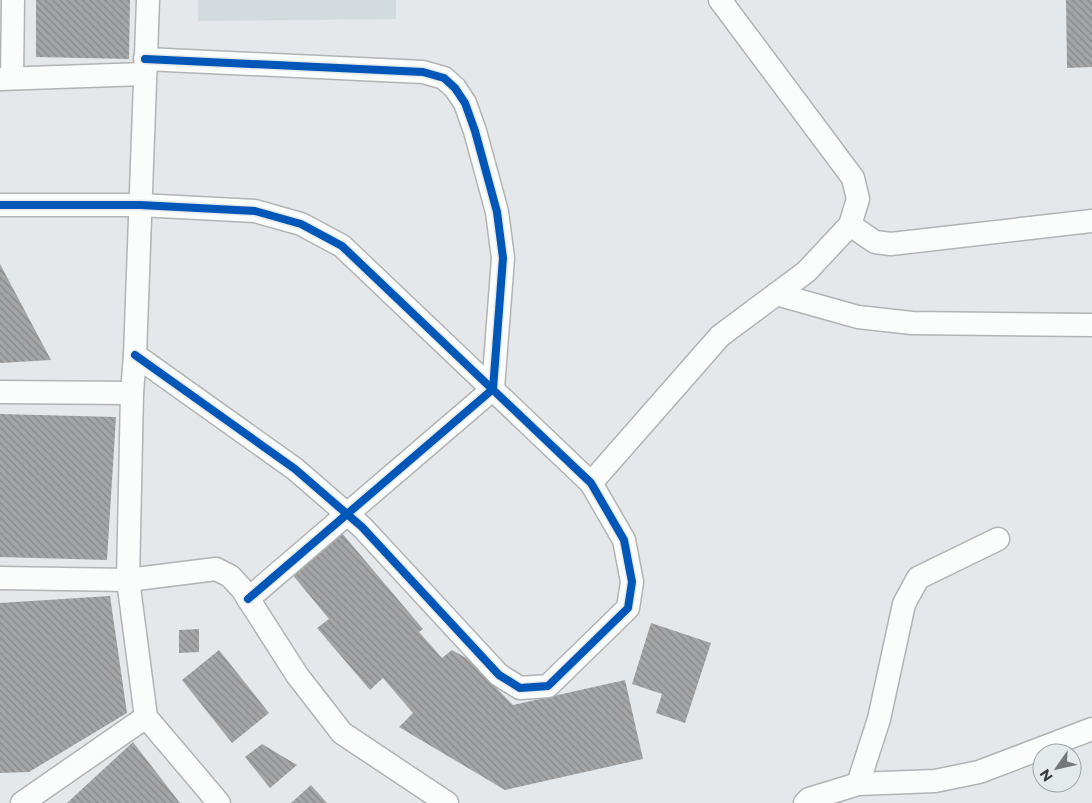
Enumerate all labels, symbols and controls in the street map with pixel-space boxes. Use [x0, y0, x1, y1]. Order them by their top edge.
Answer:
north arrow [1032, 743, 1082, 793]
text: N [1036, 766, 1057, 785]

